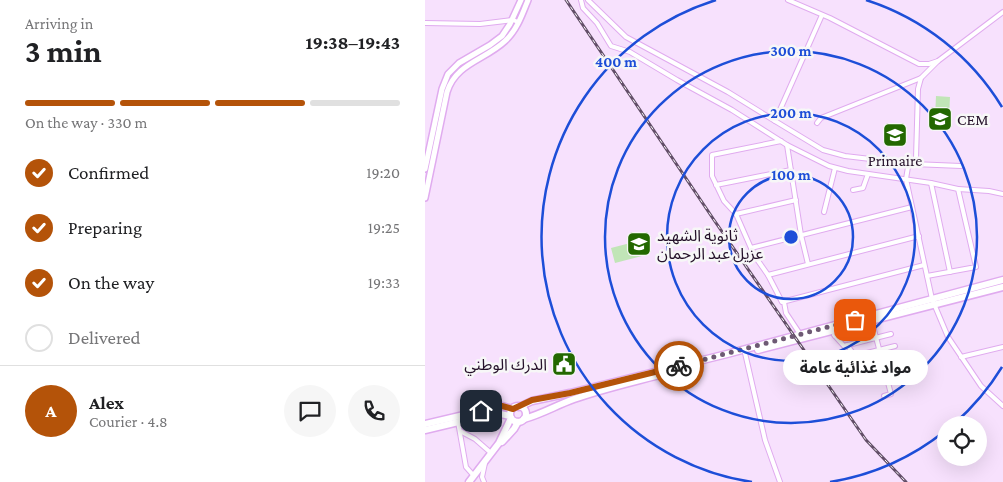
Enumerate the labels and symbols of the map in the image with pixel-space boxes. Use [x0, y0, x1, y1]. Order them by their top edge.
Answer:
text: 300 m [770, 43, 812, 59]
text: 400 m [595, 54, 637, 70]
text: 200 m [770, 105, 812, 121]
school or university icon: CEM [927, 106, 953, 132]
place label: CEM [957, 111, 988, 128]
school or university icon: Primaire [882, 122, 908, 148]
place label: Primaire [868, 152, 922, 169]
text: 100 m [771, 167, 811, 183]
place label: ثانوية الشهيد عزيل عبد الرحمان [657, 227, 763, 263]
centre of rings [782, 228, 800, 246]
school or university icon: ثانوية الشهيد عزيل عبد الرحمان [626, 231, 652, 257]
pin [834, 299, 876, 341]
courier [654, 341, 704, 391]
callout: مواد غذائية عامة [783, 350, 927, 385]
public building icon: الدرك الوطني [551, 351, 577, 377]
place label: الدرك الوطني [464, 356, 547, 376]
pin [460, 390, 502, 432]

